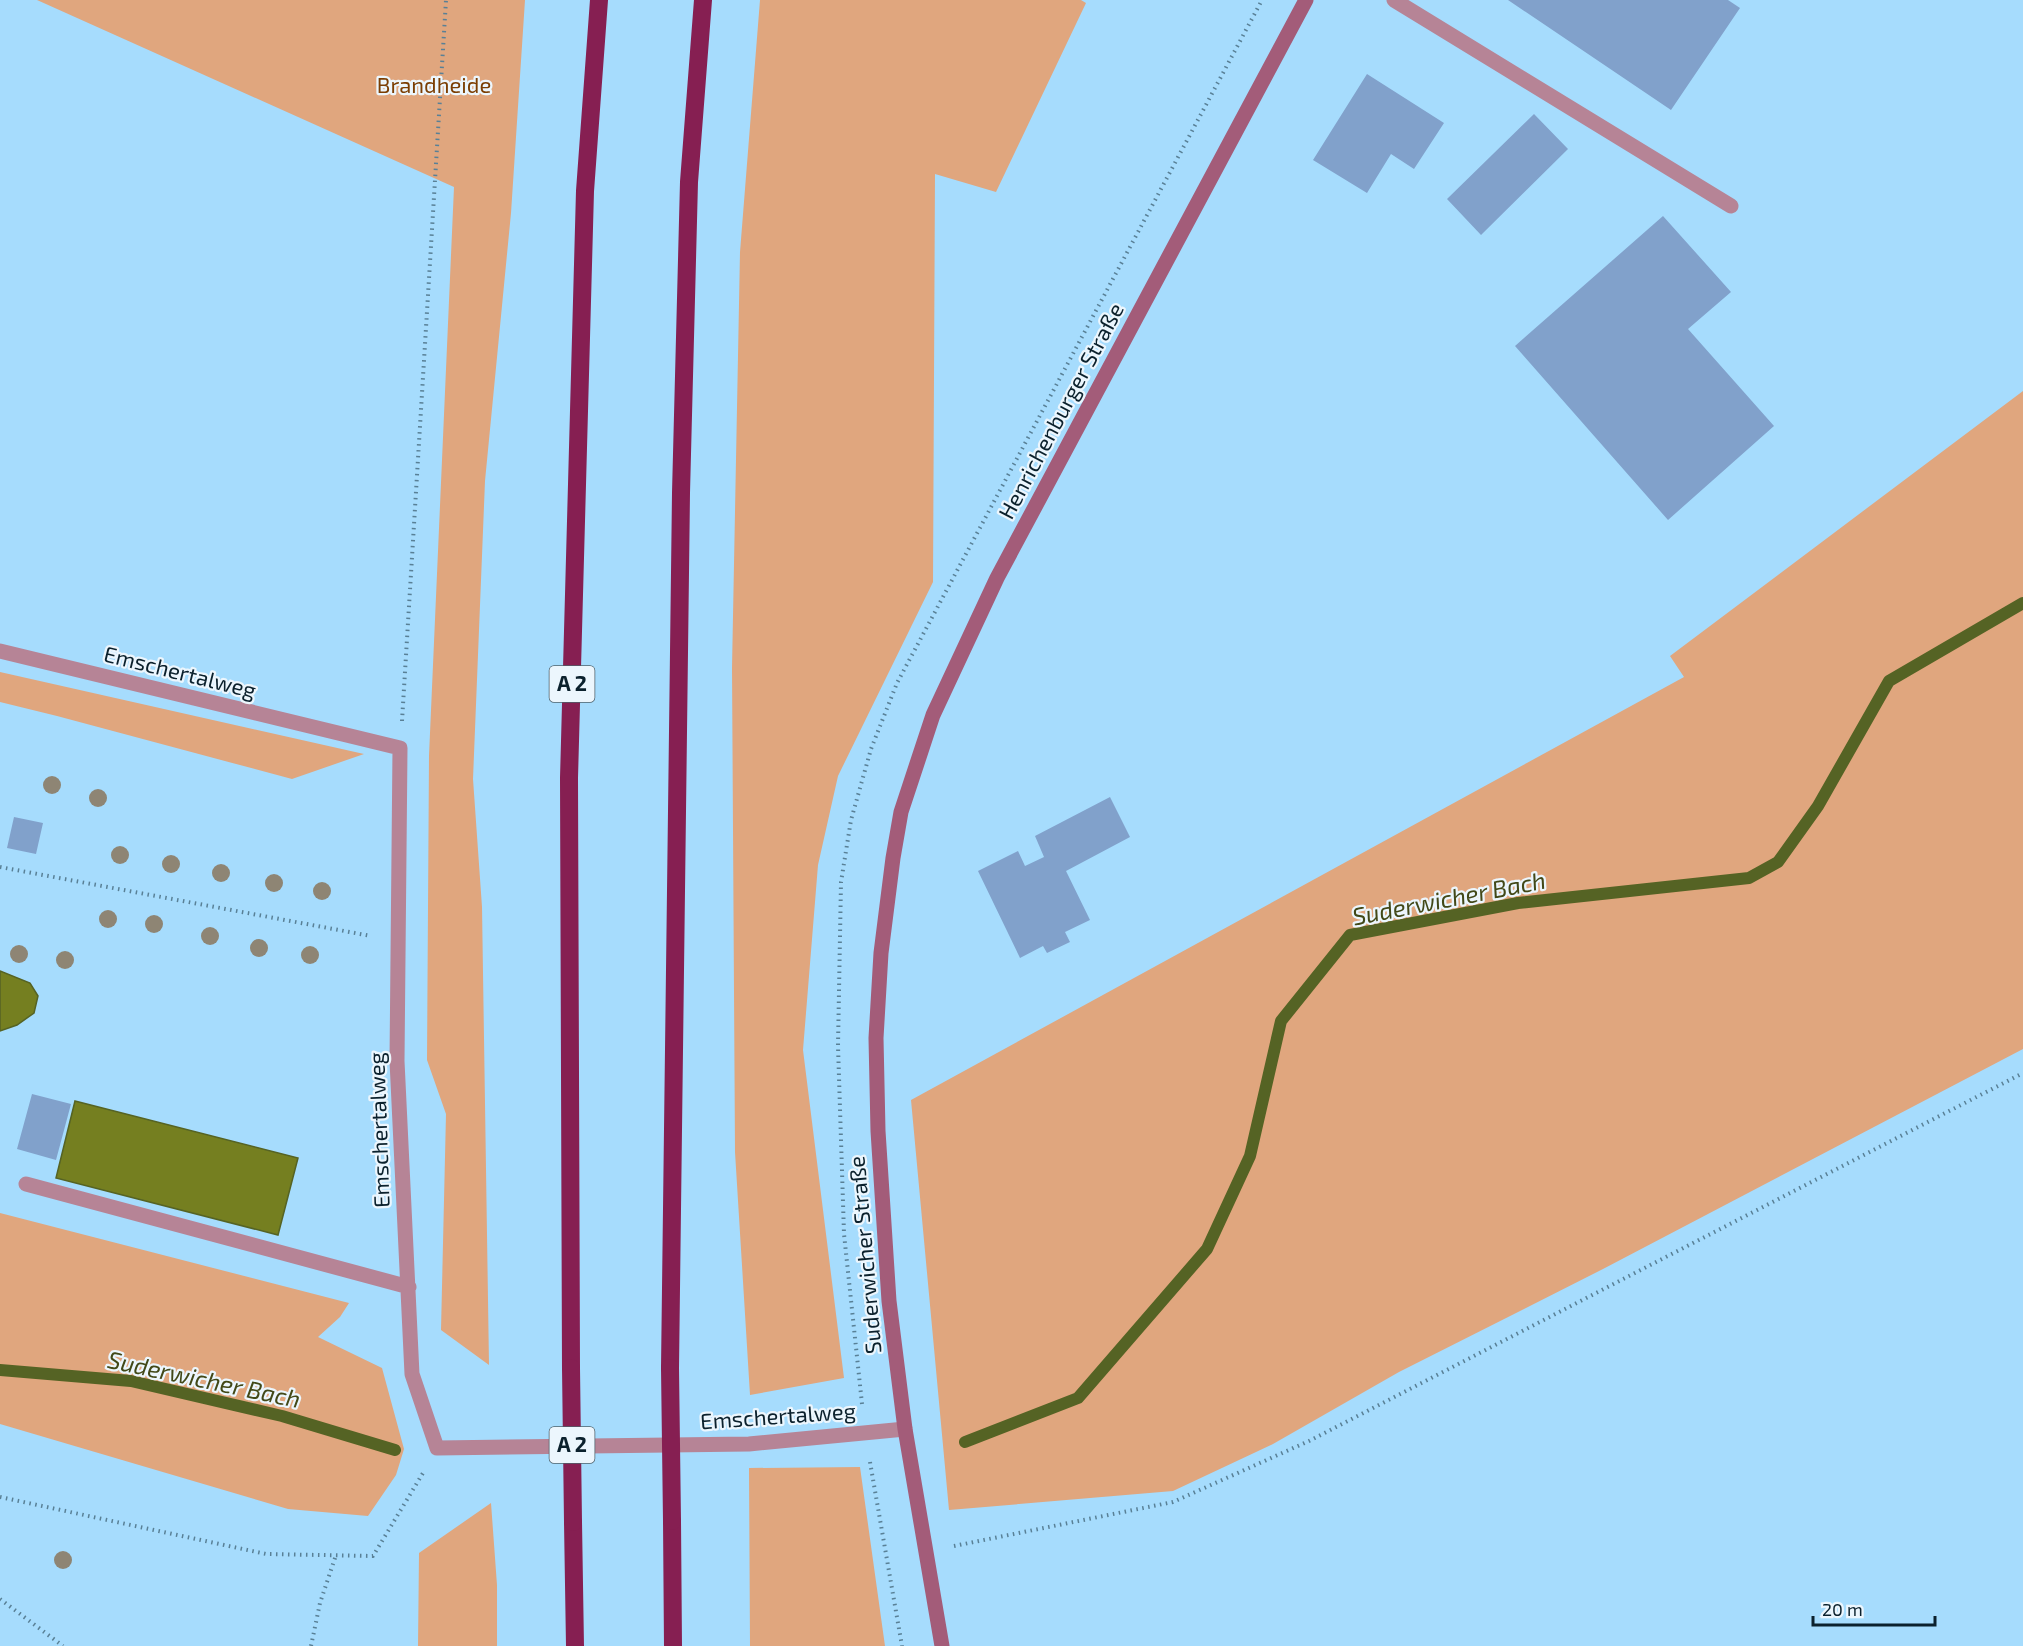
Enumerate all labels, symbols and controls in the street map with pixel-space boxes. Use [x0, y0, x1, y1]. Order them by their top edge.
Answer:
park label: Brandheide [377, 71, 491, 97]
street label: Henrichenburger Straße [992, 298, 1128, 523]
street label: Emschertalweg [102, 640, 259, 702]
road number: A 2 [550, 666, 594, 702]
water label: Suderwicher Bach [1350, 865, 1548, 930]
street label: Emschertalweg [362, 1052, 394, 1208]
street label: Suderwicher Straße [842, 1155, 886, 1355]
water label: Suderwicher Bach [105, 1344, 303, 1413]
street label: Emschertalweg [699, 1397, 857, 1433]
road number: A 2 [550, 1427, 594, 1463]
scale bar [1813, 1589, 1934, 1627]
text: 20 m [1822, 1598, 1863, 1620]

